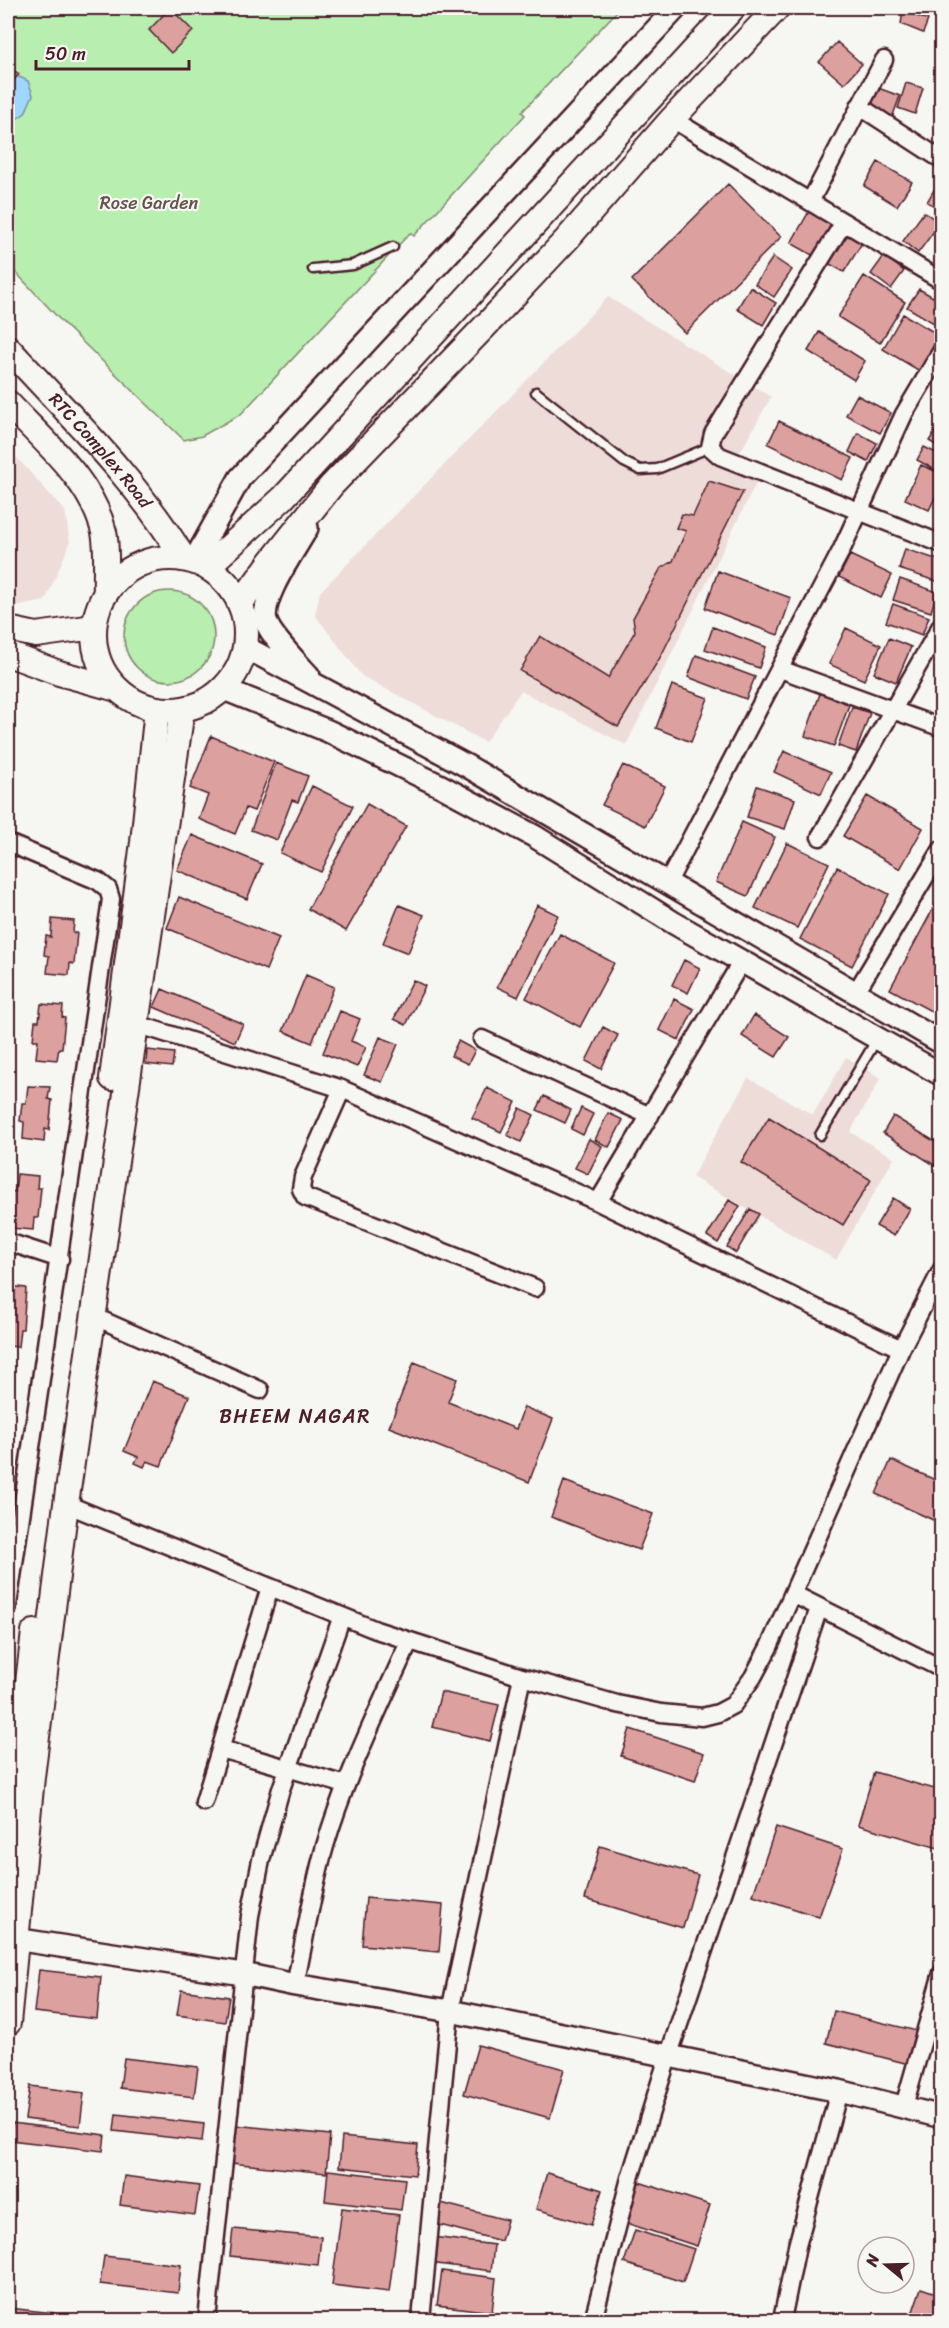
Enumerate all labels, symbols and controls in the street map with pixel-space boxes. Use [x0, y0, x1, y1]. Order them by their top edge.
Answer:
scale bar [36, 33, 189, 71]
text: 50 m [45, 38, 86, 70]
park label: Rose Garden [100, 187, 198, 219]
street label: RTC Complex Road [41, 385, 161, 516]
district label: BHEEM NAGAR [219, 1399, 371, 1434]
north arrow [856, 2235, 916, 2295]
text: N [856, 2249, 888, 2271]

